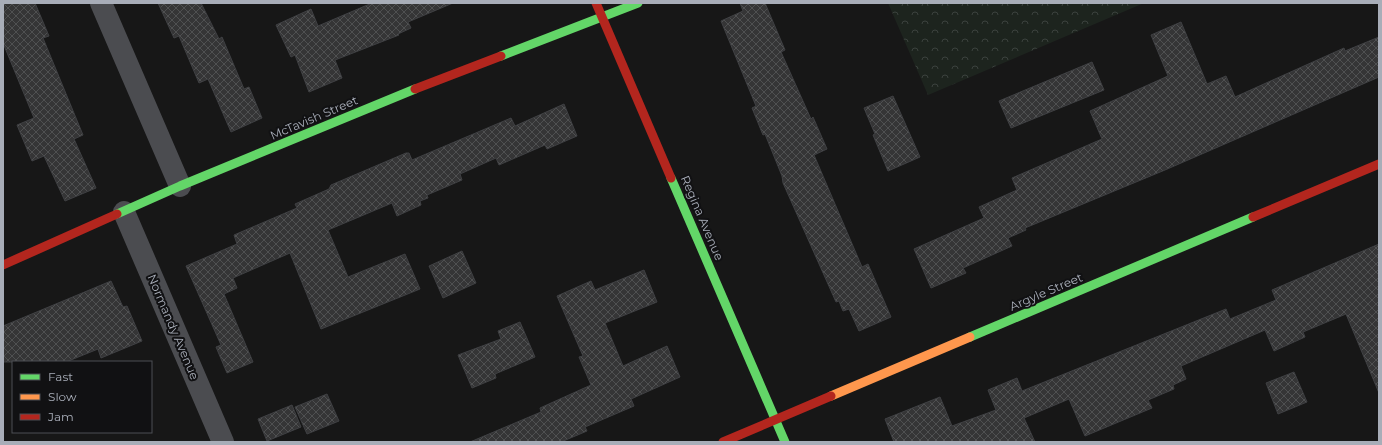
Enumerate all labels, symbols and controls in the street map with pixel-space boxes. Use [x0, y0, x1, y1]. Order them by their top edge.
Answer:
street label: McTavish Street [268, 92, 360, 143]
street label: Regina Avenue [678, 173, 727, 263]
street label: Argyle Street [1007, 269, 1085, 314]
street label: Normandy Avenue [144, 272, 202, 382]
legend [12, 361, 152, 433]
text: Fast [48, 369, 73, 384]
text: Slow [48, 389, 77, 404]
text: Jam [47, 409, 74, 424]

